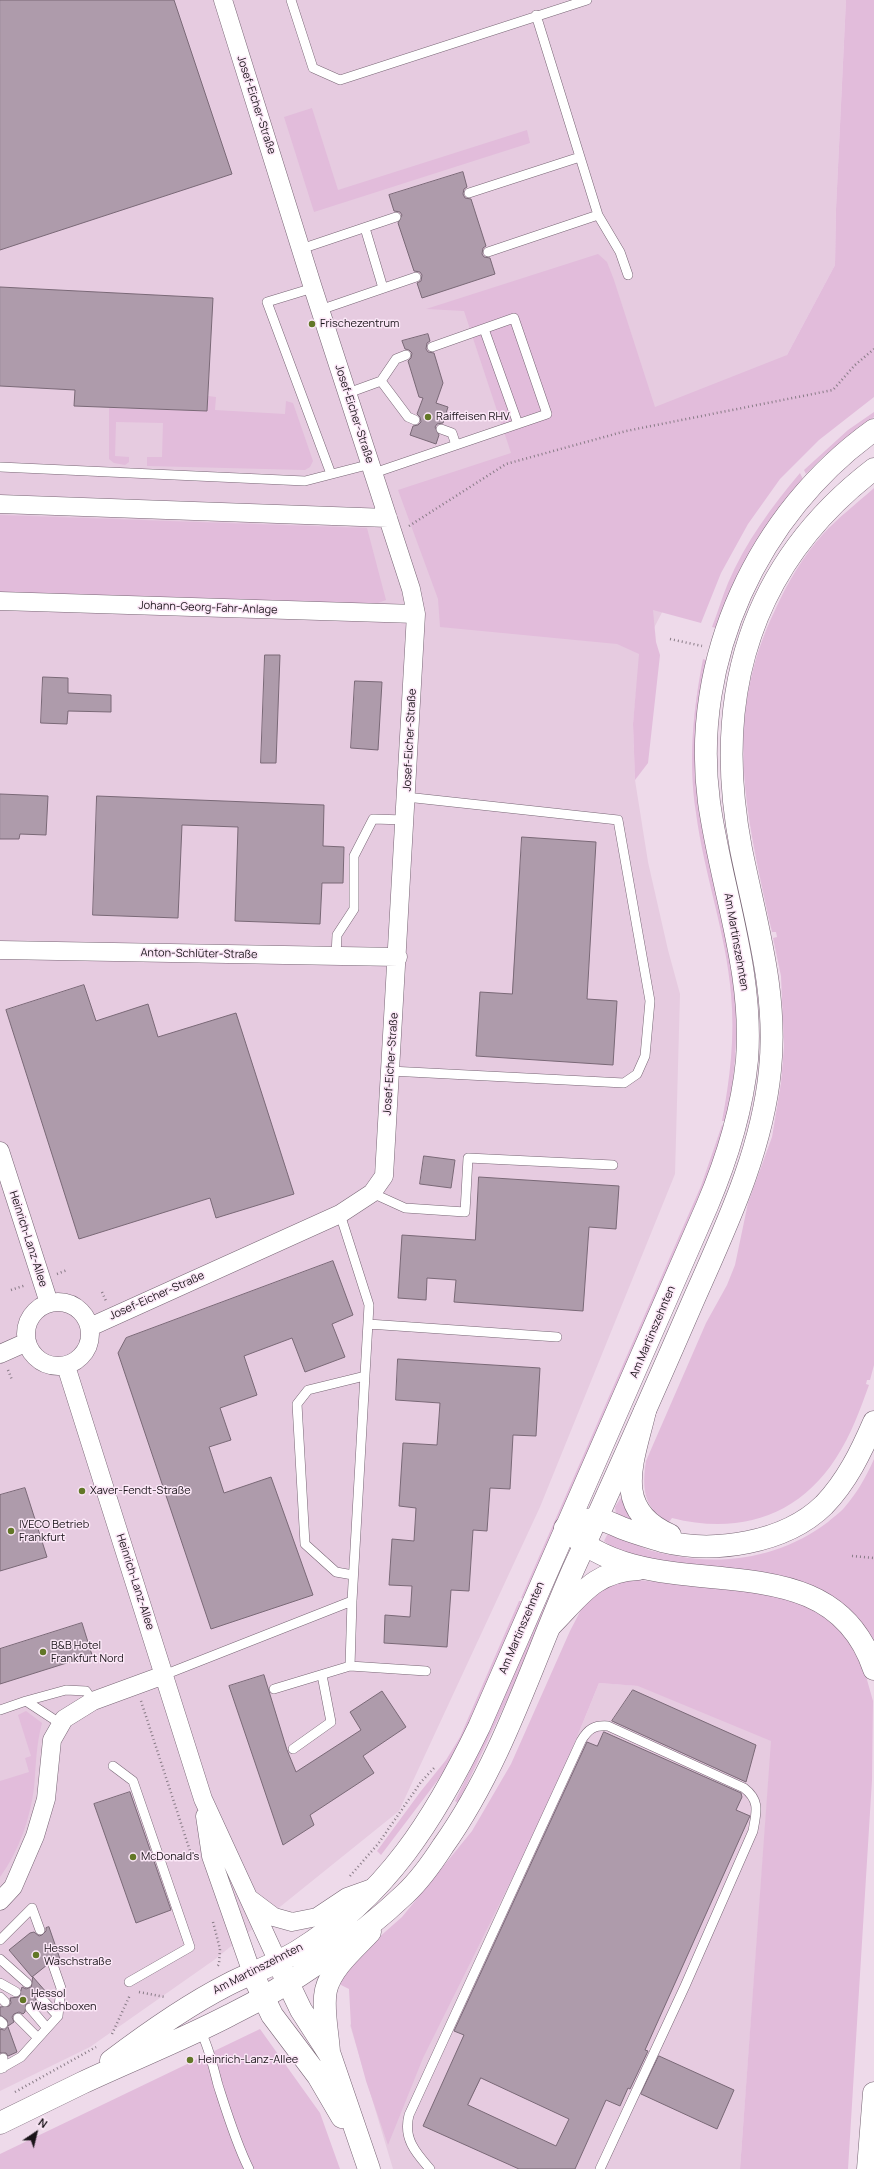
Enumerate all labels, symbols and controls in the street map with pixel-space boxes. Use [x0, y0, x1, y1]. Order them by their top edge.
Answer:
street label: Josef-Eicher-Straße [234, 54, 278, 156]
place label: Frischezentrum [320, 317, 399, 331]
marker: Frischezentrum [307, 319, 317, 329]
street label: Josef-Eicher-Straße [332, 363, 376, 465]
place label: Raiffeisen RHV [436, 410, 510, 424]
marker: Raiffeisen RHV [423, 412, 433, 422]
street label: Johann-Georg-Fahr-Anlage [138, 599, 278, 617]
street label: Josef-Eicher-Straße [401, 688, 419, 792]
street label: Am Martinszehnten [721, 892, 751, 992]
street label: Anton-Schlüter-Straße [140, 946, 258, 962]
street label: Josef-Eicher-Straße [381, 1012, 401, 1116]
street label: Heinrich-Lanz-Allee [6, 1189, 50, 1289]
street label: Josef-Eicher-Straße [107, 1269, 207, 1323]
street label: Am Martinszehnten [628, 1284, 678, 1380]
place label: Xaver-Fendt-Straße [90, 1484, 191, 1498]
marker: Xaver-Fendt-Straße [77, 1486, 87, 1496]
place label: IVECO Betrieb Frankfurt [19, 1518, 89, 1544]
marker: IVECO Betrieb Frankfurt [6, 1526, 16, 1536]
street label: Heinrich-Lanz-Allee [113, 1532, 157, 1632]
street label: Am Martinszehnten [497, 1580, 547, 1676]
place label: B&B Hotel Frankfurt Nord [51, 1639, 124, 1665]
marker: B&B Hotel Frankfurt Nord [38, 1647, 48, 1657]
place label: McDonald's [141, 1850, 199, 1864]
marker: McDonald's [128, 1852, 138, 1862]
street label: Am Martinszehnten [211, 1941, 305, 1997]
place label: Hessol Waschstraße [44, 1942, 111, 1968]
marker: Hessol Waschstraße [31, 1950, 41, 1960]
place label: Hessol Waschboxen [31, 1987, 97, 2013]
marker: Hessol Waschboxen [18, 1995, 28, 2005]
place label: Heinrich-Lanz-Allee [198, 2053, 298, 2067]
marker: Heinrich-Lanz-Allee [185, 2055, 195, 2065]
north arrow [16, 2113, 56, 2153]
text: N [36, 2114, 51, 2131]

